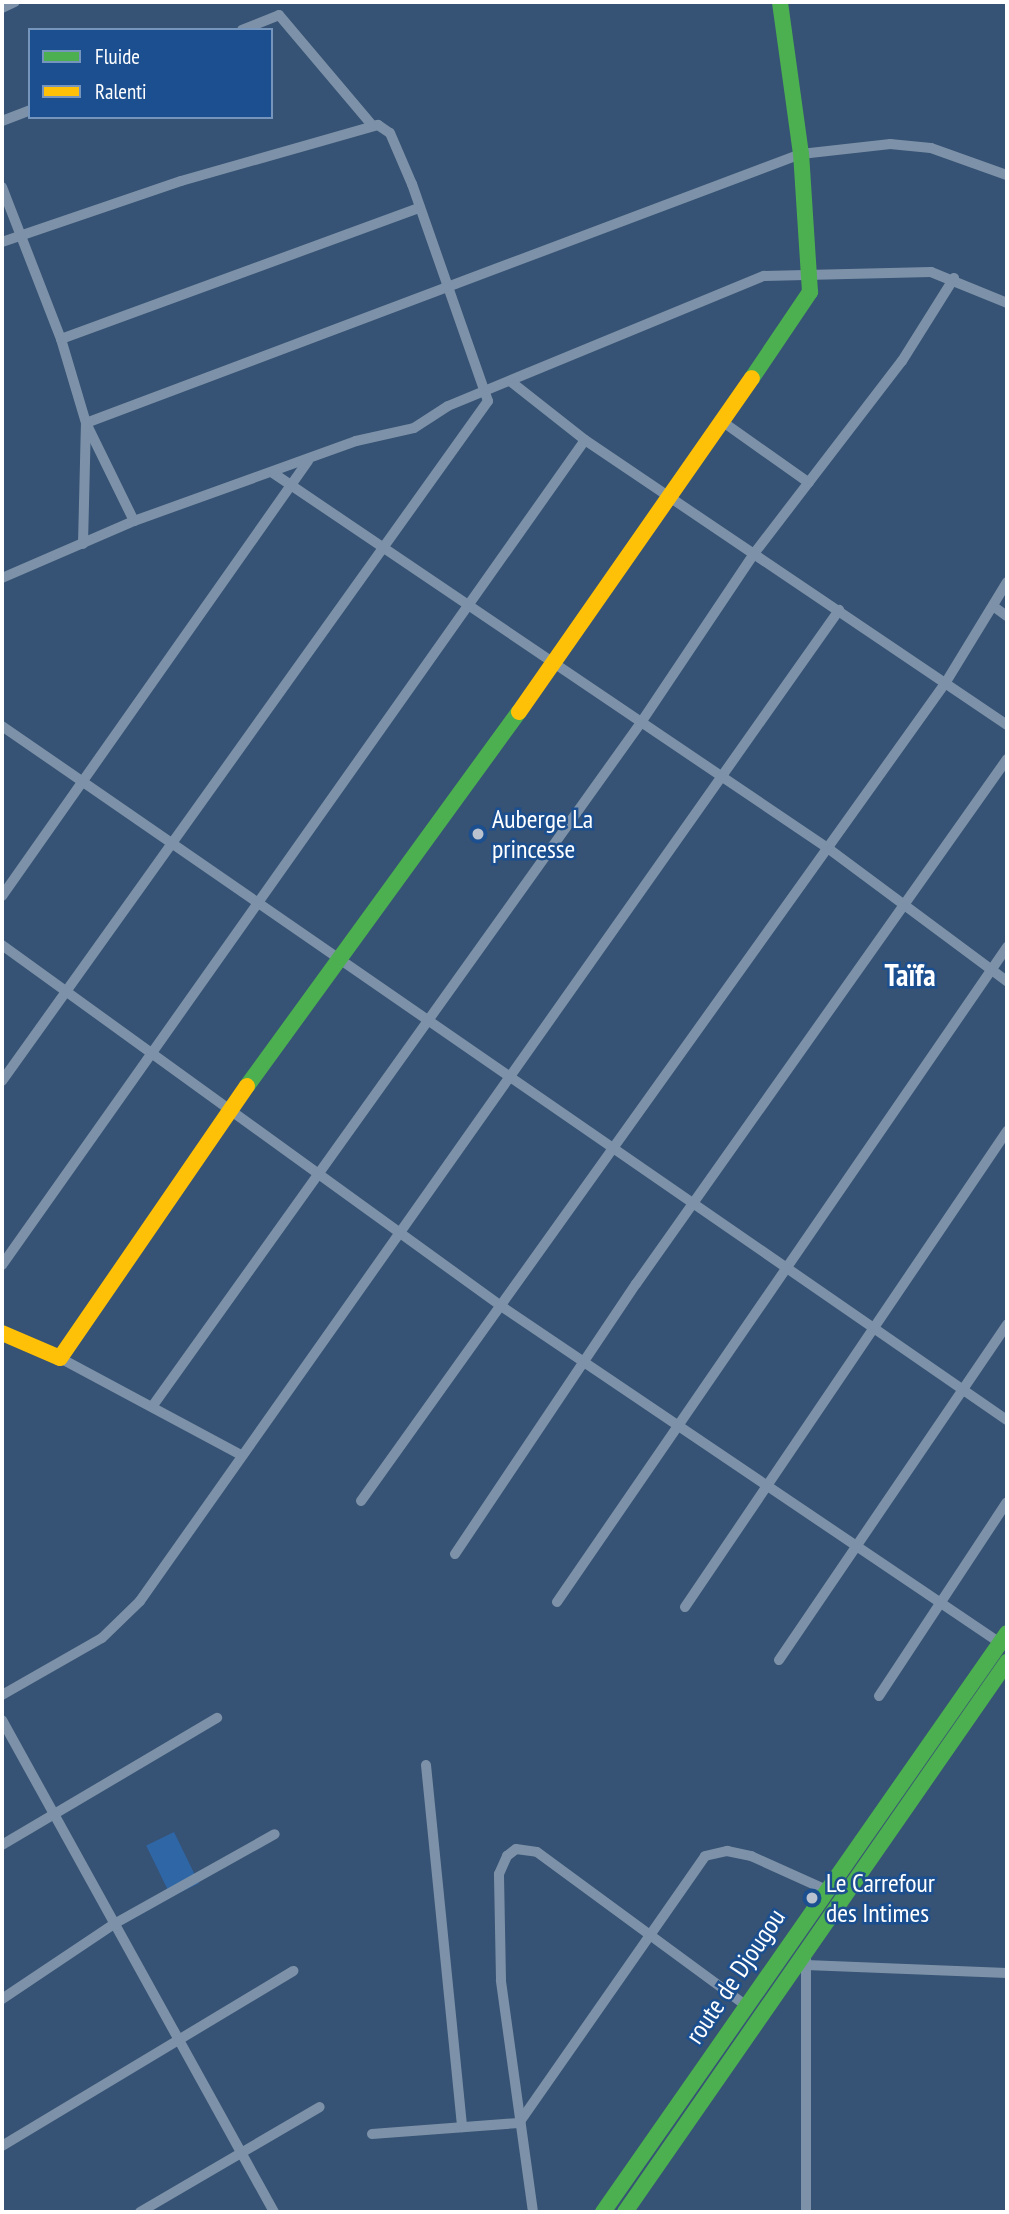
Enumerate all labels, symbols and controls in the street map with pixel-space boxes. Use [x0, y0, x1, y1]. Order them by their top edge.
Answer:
legend [28, 28, 273, 119]
text: Fluide [95, 43, 140, 70]
text: Ralenti [95, 78, 147, 105]
place label: Auberge La princesse [492, 803, 593, 864]
marker: Auberge La princesse [470, 826, 486, 842]
district label: Taïfa [884, 957, 936, 993]
place label: Le Carrefour des Intimes [826, 1867, 935, 1928]
marker: Le Carrefour des Intimes [804, 1890, 820, 1906]
street label: route de Djougou [678, 1903, 792, 2049]

